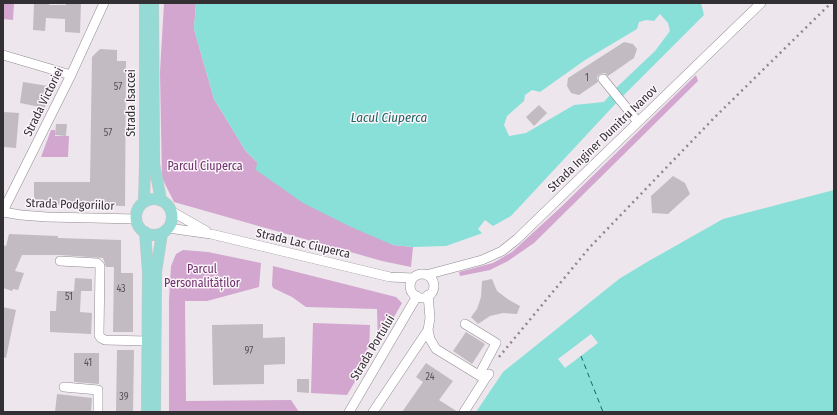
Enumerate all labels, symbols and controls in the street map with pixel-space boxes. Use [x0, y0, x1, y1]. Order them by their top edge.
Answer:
street label: Strada Victoriei [21, 65, 67, 139]
street label: Strada Isaccei [125, 69, 139, 137]
house number: 1 [585, 72, 589, 84]
house number: 57 [114, 81, 122, 93]
street label: Strada Inginer Dumitru Ivanov [545, 83, 661, 195]
water label: Lacul Ciuperca [351, 110, 427, 126]
house number: 57 [104, 127, 112, 139]
park label: Parcul Ciuperca [167, 160, 243, 174]
street label: Strada Podgoriilor [25, 196, 115, 214]
street label: Strada Lac Ciuperca [254, 226, 352, 262]
park label: Parcul Personalităților [164, 263, 240, 291]
house number: 43 [116, 283, 126, 295]
house number: 51 [65, 291, 73, 303]
street label: Strada Portului [348, 313, 398, 383]
house number: 97 [245, 345, 253, 357]
house number: 41 [84, 357, 92, 369]
house number: 24 [425, 371, 435, 383]
house number: 39 [119, 391, 129, 403]

